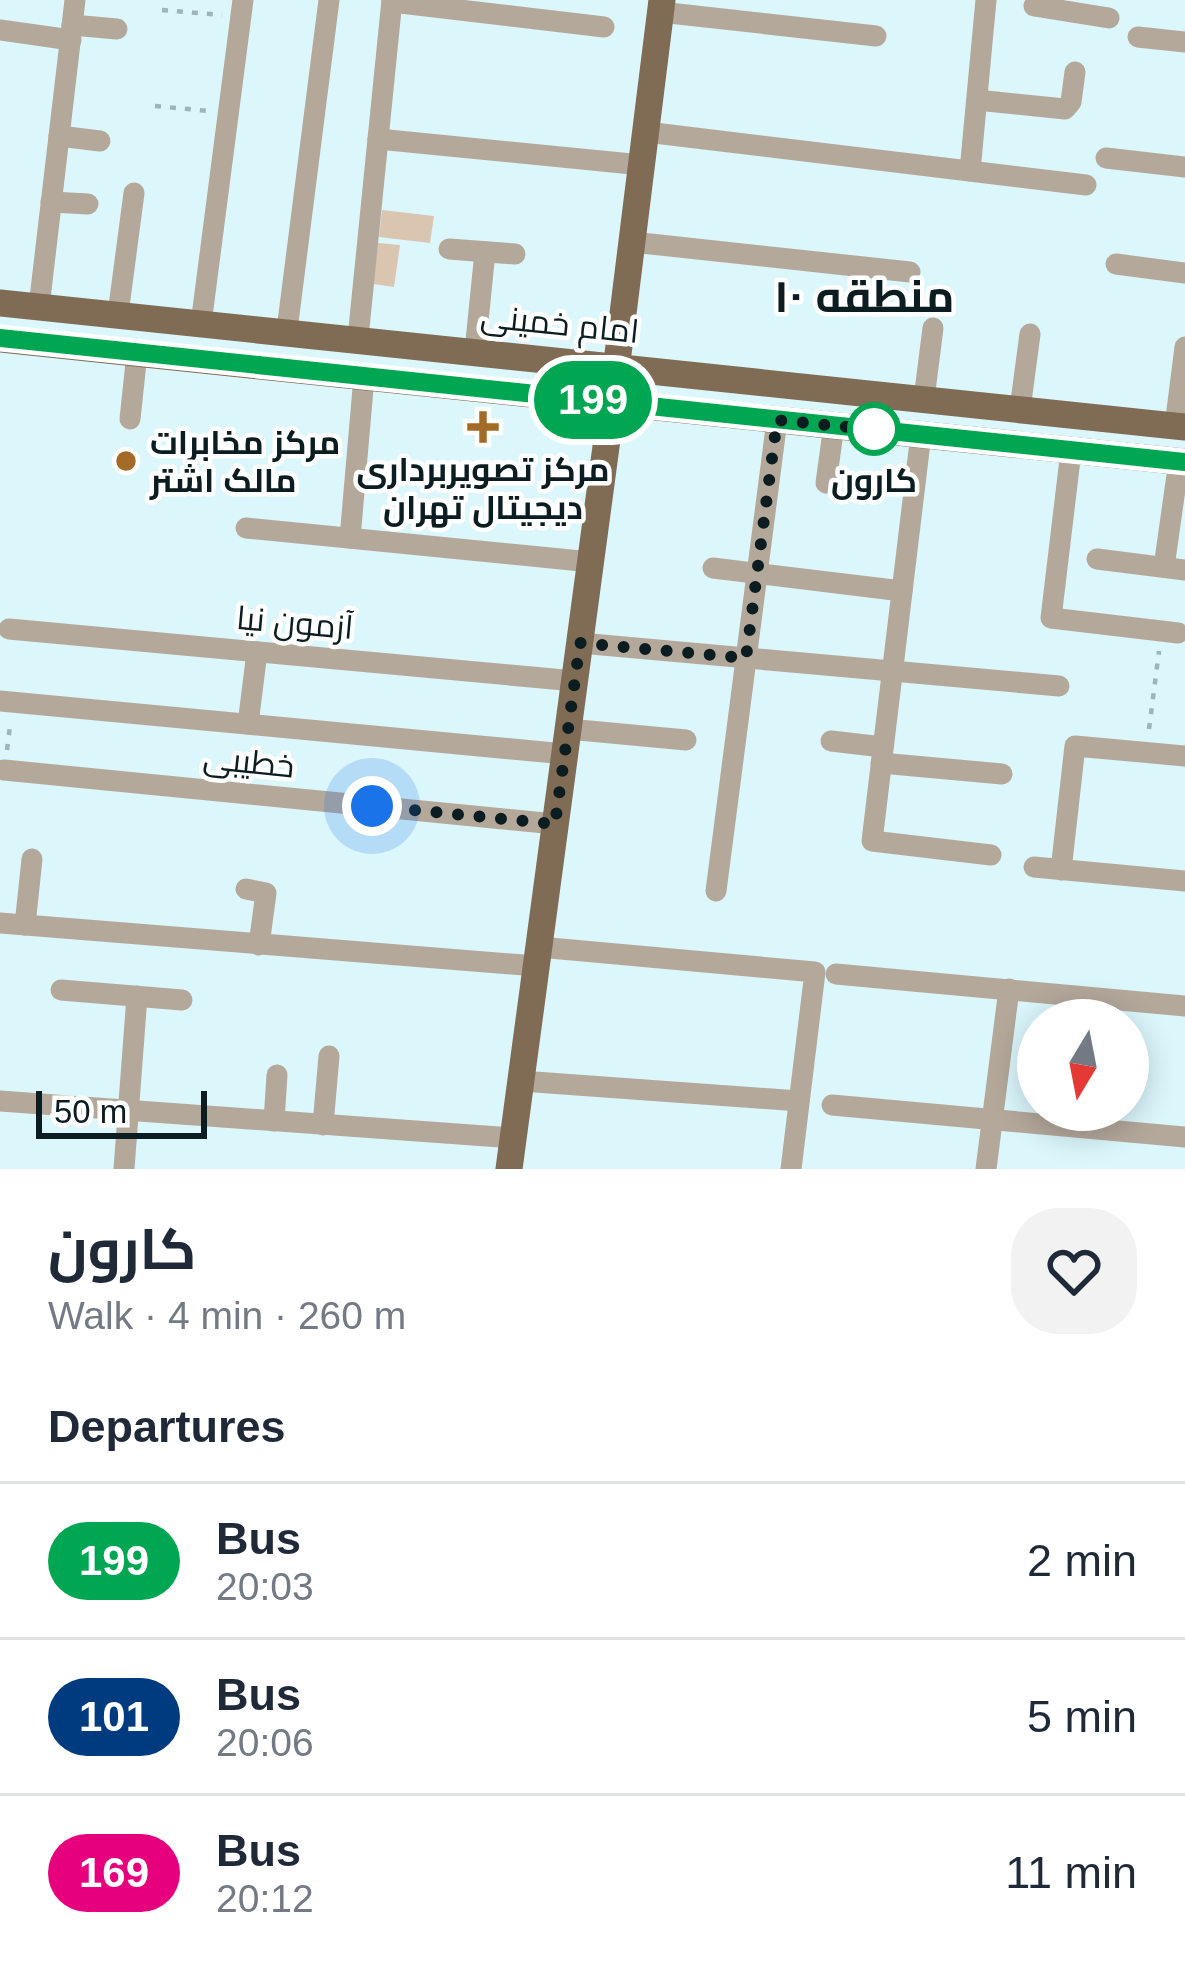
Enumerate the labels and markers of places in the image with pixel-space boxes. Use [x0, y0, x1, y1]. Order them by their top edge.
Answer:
marker: کارون [849, 404, 899, 454]
marker: مرکز تصویربرداری دیجیتال تهران [467, 411, 499, 443]
place label: مرکز مخابرات مالک اشتر [149, 424, 340, 500]
marker: مرکز مخابرات مالک اشتر [113, 448, 139, 474]
place label: مرکز تصویربرداری دیجیتال تهران [356, 451, 610, 528]
place label: کارون [831, 462, 917, 500]

